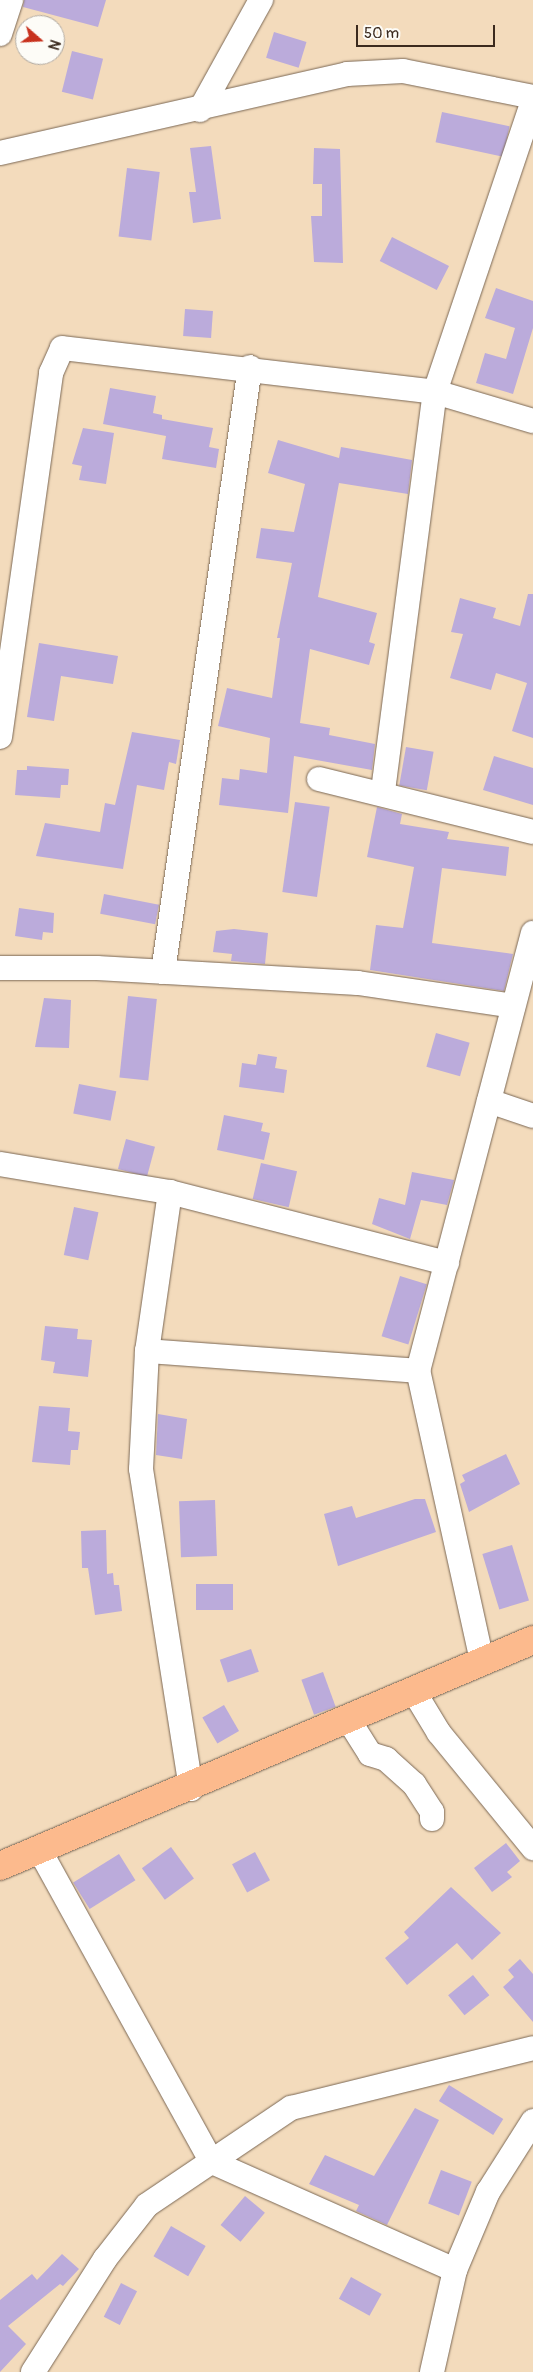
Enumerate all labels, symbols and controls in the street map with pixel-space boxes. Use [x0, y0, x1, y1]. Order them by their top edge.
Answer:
north arrow [15, 15, 65, 65]
scale bar [358, 15, 497, 47]
text: 50 m [364, 24, 399, 43]
text: N [44, 37, 63, 52]

